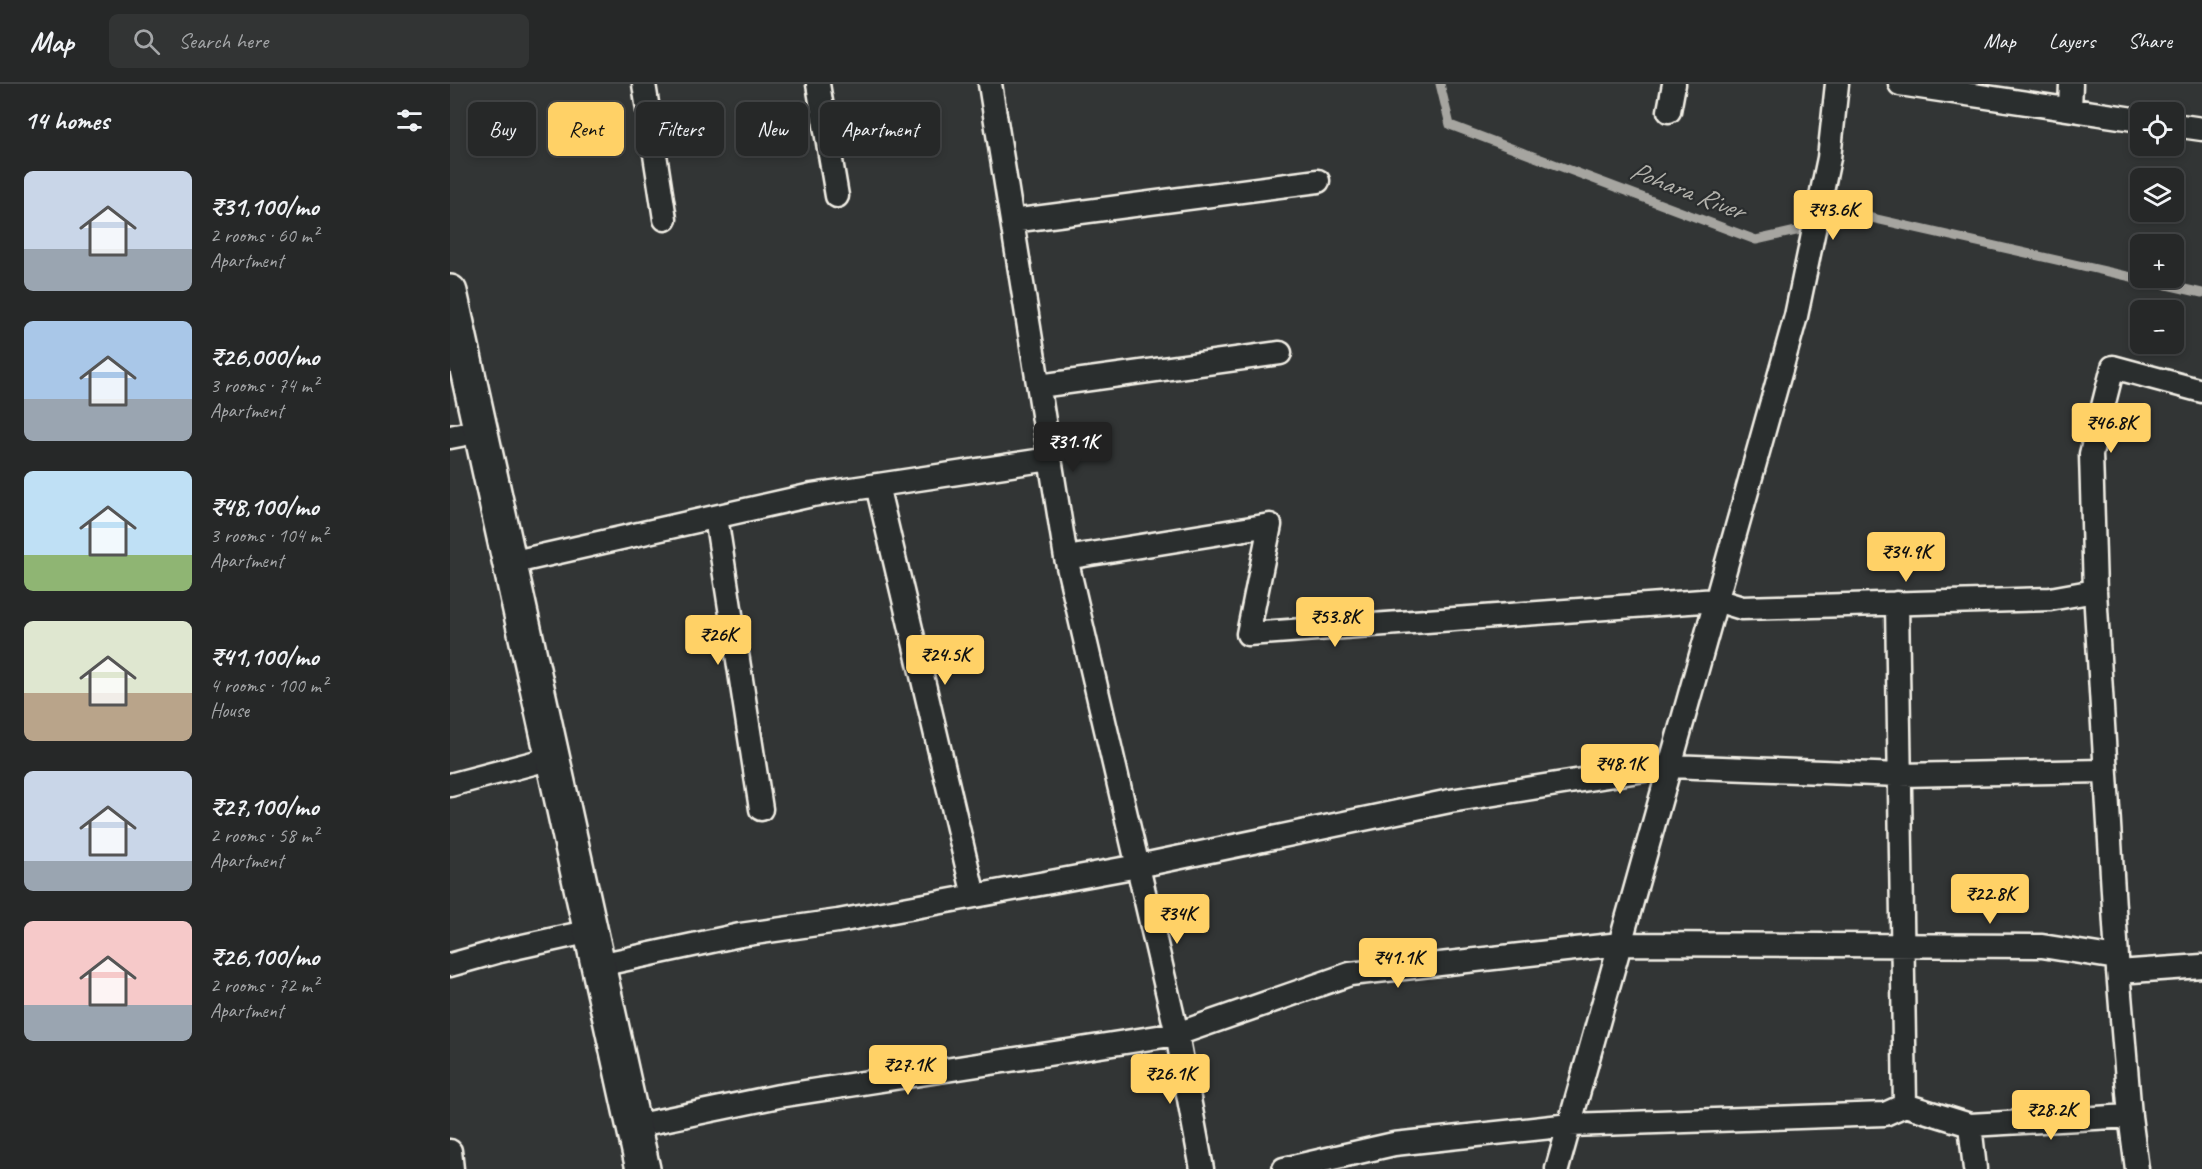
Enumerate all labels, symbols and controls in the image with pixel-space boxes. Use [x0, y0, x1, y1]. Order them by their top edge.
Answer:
search box [109, 14, 529, 68]
text: Map [30, 24, 73, 59]
icon: search [130, 25, 163, 58]
text: Search here [178, 27, 268, 55]
text: Map [1983, 28, 2016, 54]
text: Layers [2049, 28, 2095, 54]
text: Share [2128, 28, 2172, 54]
chip: Buy [468, 102, 536, 156]
chip: Rent [548, 102, 624, 156]
chip: Filters [636, 102, 724, 156]
chip: New [736, 102, 808, 156]
chip: Apartment [820, 102, 940, 156]
map controls [2130, 102, 2184, 354]
button: locate [2130, 102, 2184, 156]
text: 14 homes [24, 104, 109, 137]
icon: filters [393, 104, 426, 137]
water label: Pohara River [1625, 153, 1754, 229]
button: layers [2130, 168, 2184, 222]
text: ₹31,100/mo [210, 190, 319, 223]
pin: ₹43.6K [1784, 190, 1882, 241]
icon: home [72, 195, 144, 267]
text: ₹43.6K [1808, 197, 1858, 222]
text: 2 rooms · 60 m² [210, 223, 318, 248]
button: + [2130, 234, 2184, 288]
text: Apartment [210, 248, 283, 273]
button: − [2130, 300, 2184, 354]
text: ₹26,000/mo [210, 340, 319, 373]
icon: home [72, 345, 144, 417]
text: 3 rooms · 74 m² [210, 373, 318, 398]
text: Apartment [210, 398, 283, 423]
pin: ₹46.8K [2062, 403, 2160, 454]
text: ₹46.8K [2086, 410, 2136, 435]
pin: ₹31.1K [1024, 422, 1122, 473]
text: ₹31.1K [1048, 429, 1098, 454]
text: ₹48,100/mo [210, 490, 319, 523]
icon: home [72, 495, 144, 567]
text: 3 rooms · 104 m² [210, 523, 327, 548]
pin: ₹34.9K [1857, 532, 1955, 583]
text: ₹34.9K [1881, 539, 1931, 564]
text: Apartment [210, 548, 283, 573]
pin: ₹53.8K [1286, 597, 1384, 648]
text: ₹53.8K [1310, 604, 1360, 629]
pin: ₹26K [682, 615, 754, 666]
text: ₹26K [699, 622, 737, 647]
pin: ₹24.5K [896, 635, 994, 686]
text: ₹41,100/mo [210, 640, 319, 673]
text: ₹24.5K [920, 642, 970, 667]
icon: home [72, 645, 144, 717]
text: 4 rooms · 100 m² [210, 673, 327, 698]
text: House [210, 698, 249, 723]
pin: ₹48.1K [1571, 744, 1669, 795]
text: ₹48.1K [1595, 751, 1645, 776]
text: ₹27,100/mo [210, 790, 319, 823]
icon: home [72, 795, 144, 867]
text: 2 rooms · 58 m² [210, 823, 318, 848]
text: Apartment [210, 848, 283, 873]
pin: ₹22.8K [1941, 874, 2039, 925]
text: ₹22.8K [1965, 881, 2015, 906]
pin: ₹34K [1141, 894, 1213, 945]
text: ₹34K [1158, 901, 1196, 926]
pin: ₹41.1K [1349, 938, 1447, 989]
text: ₹26,100/mo [210, 940, 319, 973]
icon: home [72, 945, 144, 1017]
text: ₹41.1K [1373, 945, 1423, 970]
text: 2 rooms · 72 m² [210, 973, 318, 998]
text: Apartment [210, 998, 283, 1023]
pin: ₹27.1K [859, 1045, 957, 1096]
text: ₹27.1K [883, 1052, 933, 1077]
pin: ₹26.1K [1121, 1054, 1219, 1105]
text: ₹26.1K [1145, 1061, 1195, 1086]
pin: ₹28.2K [2002, 1090, 2100, 1141]
text: ₹28.2K [2026, 1097, 2076, 1122]

